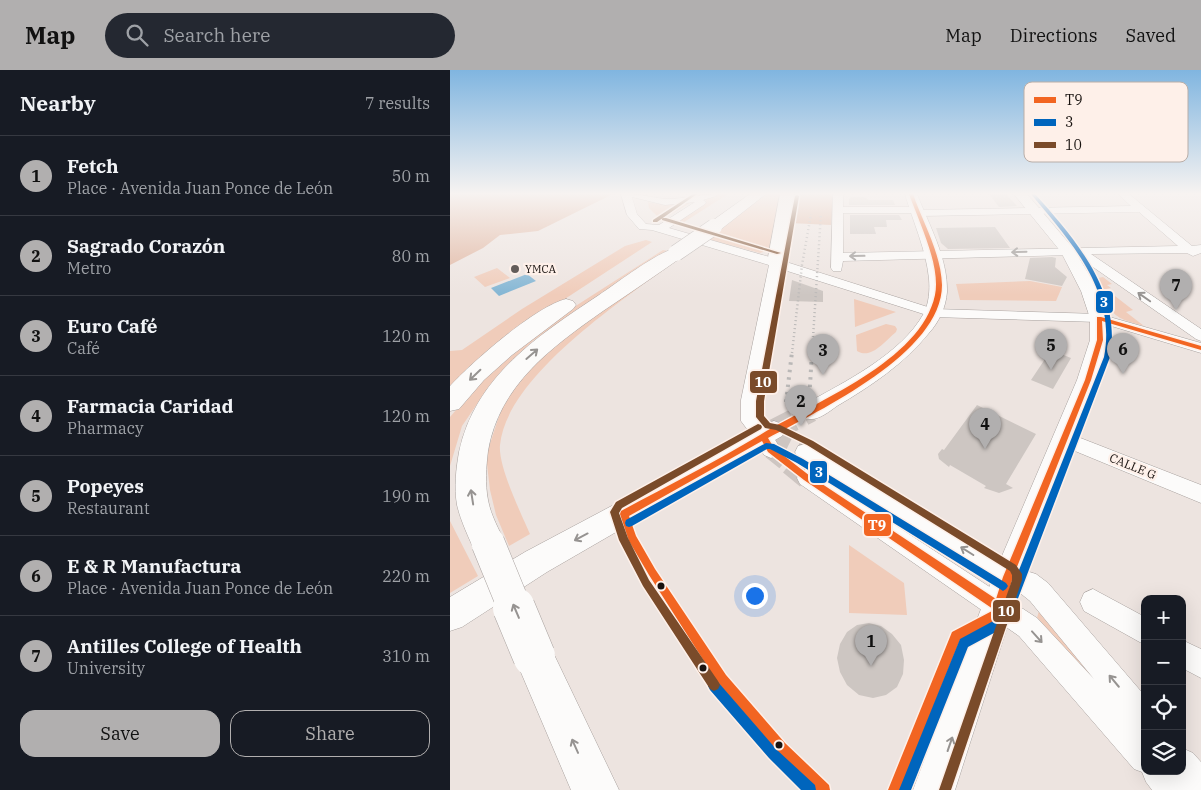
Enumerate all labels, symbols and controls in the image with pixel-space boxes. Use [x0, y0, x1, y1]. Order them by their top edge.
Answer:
search box [105, 13, 455, 58]
text: Map [25, 19, 75, 51]
icon: search [123, 21, 151, 49]
text: Search here [163, 23, 270, 47]
text: Map [945, 24, 982, 47]
text: Directions [1010, 24, 1098, 47]
text: Saved [1126, 24, 1176, 47]
legend [1024, 82, 1188, 162]
text: Nearby [20, 89, 96, 117]
text: T9 [1065, 91, 1083, 109]
text: 7 results [365, 93, 430, 113]
text: 3 [1065, 113, 1073, 131]
text: 10 [1065, 136, 1082, 154]
text: Fetch [67, 154, 119, 178]
text: 1 [31, 166, 41, 186]
text: 50 m [392, 166, 430, 186]
text: Place · Avenida Juan Ponce de León [67, 178, 333, 198]
text: Sagrado Corazón [67, 234, 225, 258]
text: 2 [31, 246, 41, 266]
text: 80 m [392, 246, 430, 266]
one-way arrow [1012, 248, 1028, 257]
one-way arrow [849, 252, 865, 261]
text: Metro [67, 258, 111, 278]
place label: YMCA [525, 262, 557, 276]
marker: YMCA [509, 263, 521, 275]
pin: 7 [1160, 269, 1192, 310]
line badge: 3 [1095, 290, 1114, 314]
one-way arrow [1137, 292, 1151, 302]
text: 3 [1100, 293, 1108, 311]
text: Euro Café [67, 314, 157, 338]
text: 3 [31, 326, 41, 346]
text: 120 m [382, 326, 430, 346]
pin: 5 [1035, 329, 1067, 370]
pin: 6 [1107, 333, 1139, 374]
pin: 3 [807, 334, 839, 375]
text: Café [67, 338, 100, 358]
one-way arrow [525, 348, 538, 359]
one-way arrow [469, 369, 481, 381]
line badge: 10 [749, 370, 778, 394]
text: 10 [755, 373, 771, 391]
pin: 2 [785, 385, 817, 426]
text: Farmacia Caridad [67, 394, 234, 418]
text: 4 [31, 406, 41, 426]
text: 120 m [382, 406, 430, 426]
pin: 4 [969, 408, 1001, 449]
text: Pharmacy [67, 418, 144, 438]
street label: CALLE G [1107, 450, 1159, 482]
line badge: 3 [809, 460, 828, 484]
text: 3 [815, 463, 823, 481]
text: Popeyes [67, 474, 144, 498]
text: 5 [31, 486, 41, 506]
text: 190 m [382, 486, 430, 506]
one-way arrow [467, 489, 477, 505]
text: Restaurant [67, 498, 150, 518]
line badge: T9 [863, 513, 892, 537]
text: T9 [868, 516, 886, 534]
one-way arrow [573, 532, 588, 542]
one-way arrow [960, 546, 974, 556]
text: E & R Manufactura [67, 554, 241, 578]
text: 6 [31, 566, 41, 586]
text: 220 m [382, 566, 430, 586]
text: Place · Avenida Juan Ponce de León [67, 578, 333, 598]
unlabelled marker [656, 581, 666, 591]
your location [742, 583, 768, 609]
map controls [1141, 595, 1186, 775]
button: + [1141, 595, 1186, 640]
line badge: 10 [992, 599, 1021, 623]
text: 10 [998, 602, 1014, 620]
one-way arrow [510, 604, 520, 619]
pin: 1 [855, 625, 887, 666]
one-way arrow [1031, 631, 1043, 644]
text: Antilles College of Health [67, 634, 302, 658]
button: − [1141, 640, 1186, 685]
text: 7 [31, 646, 41, 666]
text: 310 m [382, 646, 430, 666]
text: University [67, 658, 145, 678]
unlabelled marker [698, 663, 708, 673]
one-way arrow [1108, 675, 1119, 688]
button: locate [1141, 685, 1186, 730]
button: Save [20, 710, 220, 757]
button: Share [230, 710, 430, 757]
button: layers [1141, 730, 1186, 775]
one-way arrow [946, 737, 955, 752]
one-way arrow [569, 739, 579, 754]
unlabelled marker [774, 740, 784, 750]

